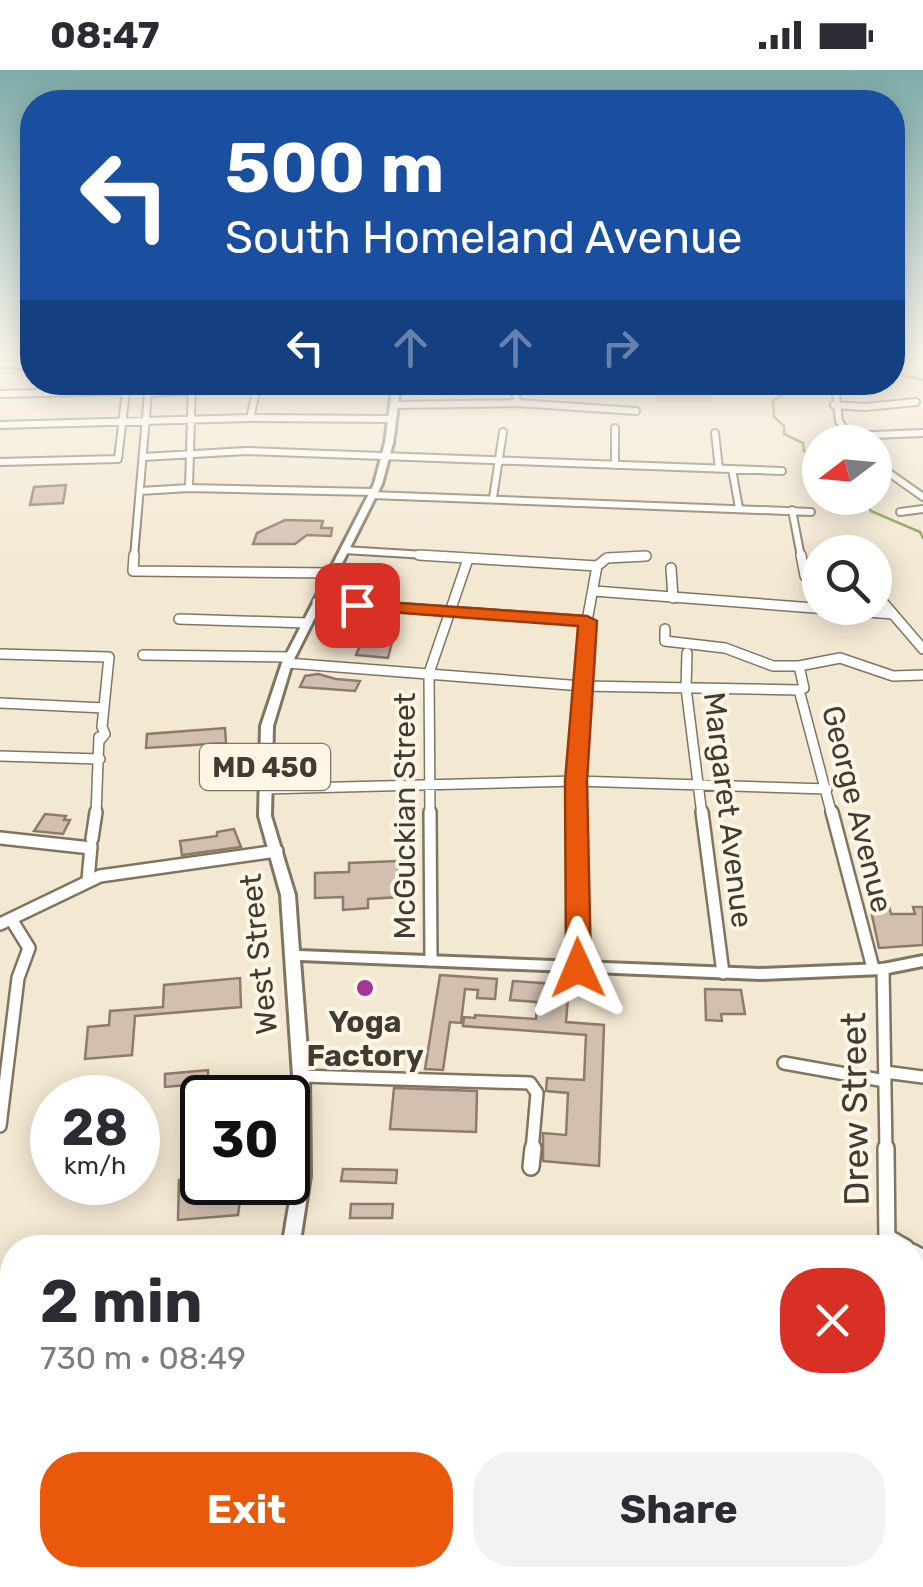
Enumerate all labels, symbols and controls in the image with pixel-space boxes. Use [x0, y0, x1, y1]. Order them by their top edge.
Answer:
text: 08:47 [50, 12, 159, 58]
text: 500 m [225, 127, 444, 210]
icon: left [60, 130, 190, 260]
text: South Homeland Avenue [225, 211, 742, 264]
icon: left [278, 320, 333, 375]
icon: ahead [383, 320, 438, 375]
icon: ahead [488, 320, 543, 375]
icon: right [593, 320, 648, 375]
north arrow [802, 425, 892, 515]
map controls [802, 425, 892, 625]
button: search [802, 535, 892, 625]
pin [315, 563, 400, 648]
icon: arrive [330, 578, 385, 633]
street label: Margaret Avenue [696, 690, 760, 930]
street label: McGuckian Street [387, 692, 423, 940]
street label: George Avenue [814, 702, 900, 916]
road number: MD 450 [200, 744, 330, 790]
street label: West Street [233, 872, 285, 1036]
position arrow [526, 916, 630, 1020]
marker: Yoga Factory [354, 977, 376, 999]
place label: Yoga Factory [306, 1004, 424, 1074]
street label: Drew Street [832, 1012, 878, 1206]
speed limit sign: 30 [180, 1075, 310, 1205]
text: 28 [62, 1098, 128, 1158]
text: km/h [64, 1151, 126, 1180]
text: 2 min [40, 1266, 202, 1337]
button: close [780, 1268, 885, 1373]
text: 730 m · 08:49 [40, 1339, 246, 1377]
button: Exit [40, 1452, 453, 1567]
button: Share [473, 1452, 885, 1567]

